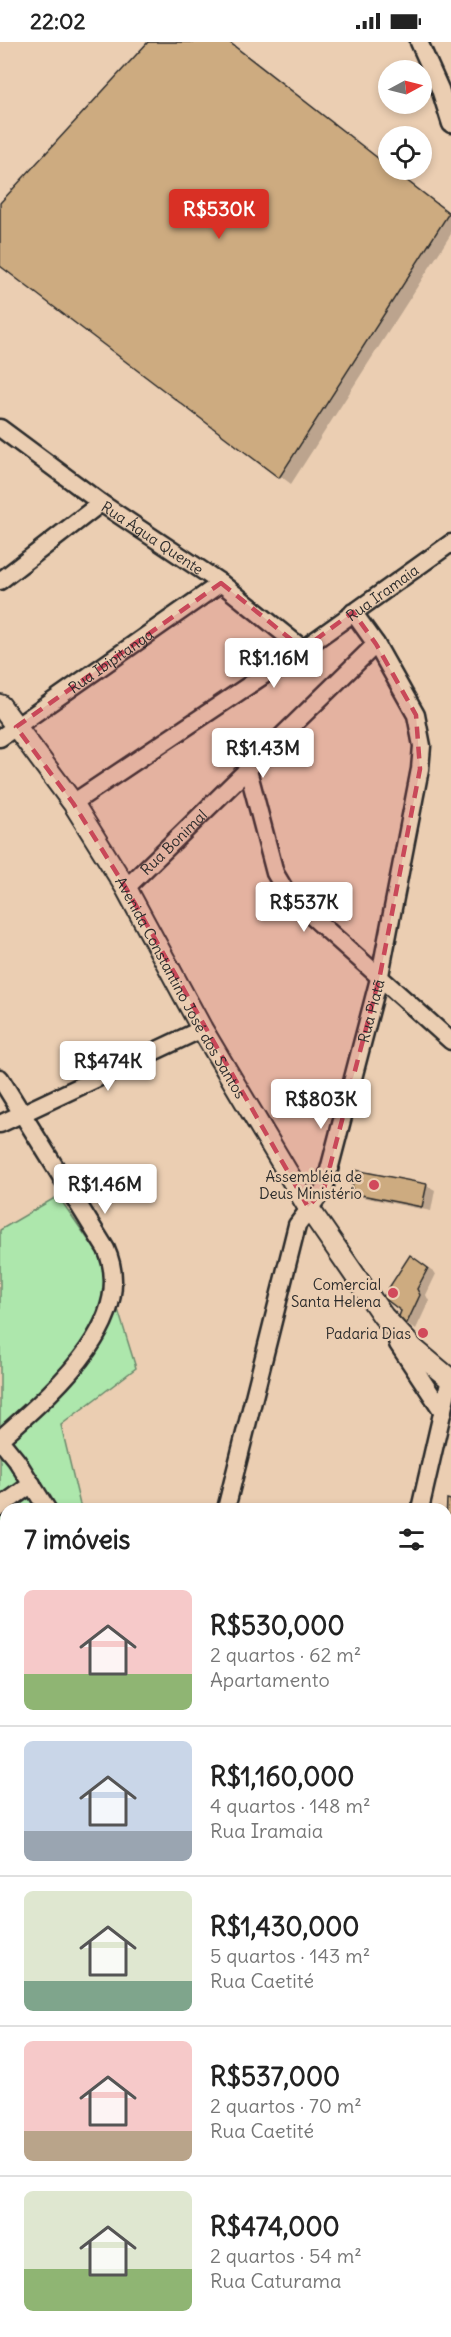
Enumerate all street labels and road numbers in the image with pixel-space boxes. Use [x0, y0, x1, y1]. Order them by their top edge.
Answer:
street label: Rua Água Quente [98, 497, 207, 578]
street label: Rua Iramaia [342, 560, 422, 625]
street label: Rua Ibipitanga [64, 624, 157, 697]
street label: Rua Bonimal [136, 805, 211, 879]
street label: Avenida Constantino José dos Santos [112, 873, 251, 1102]
street label: Rua Piatã [353, 977, 388, 1045]

